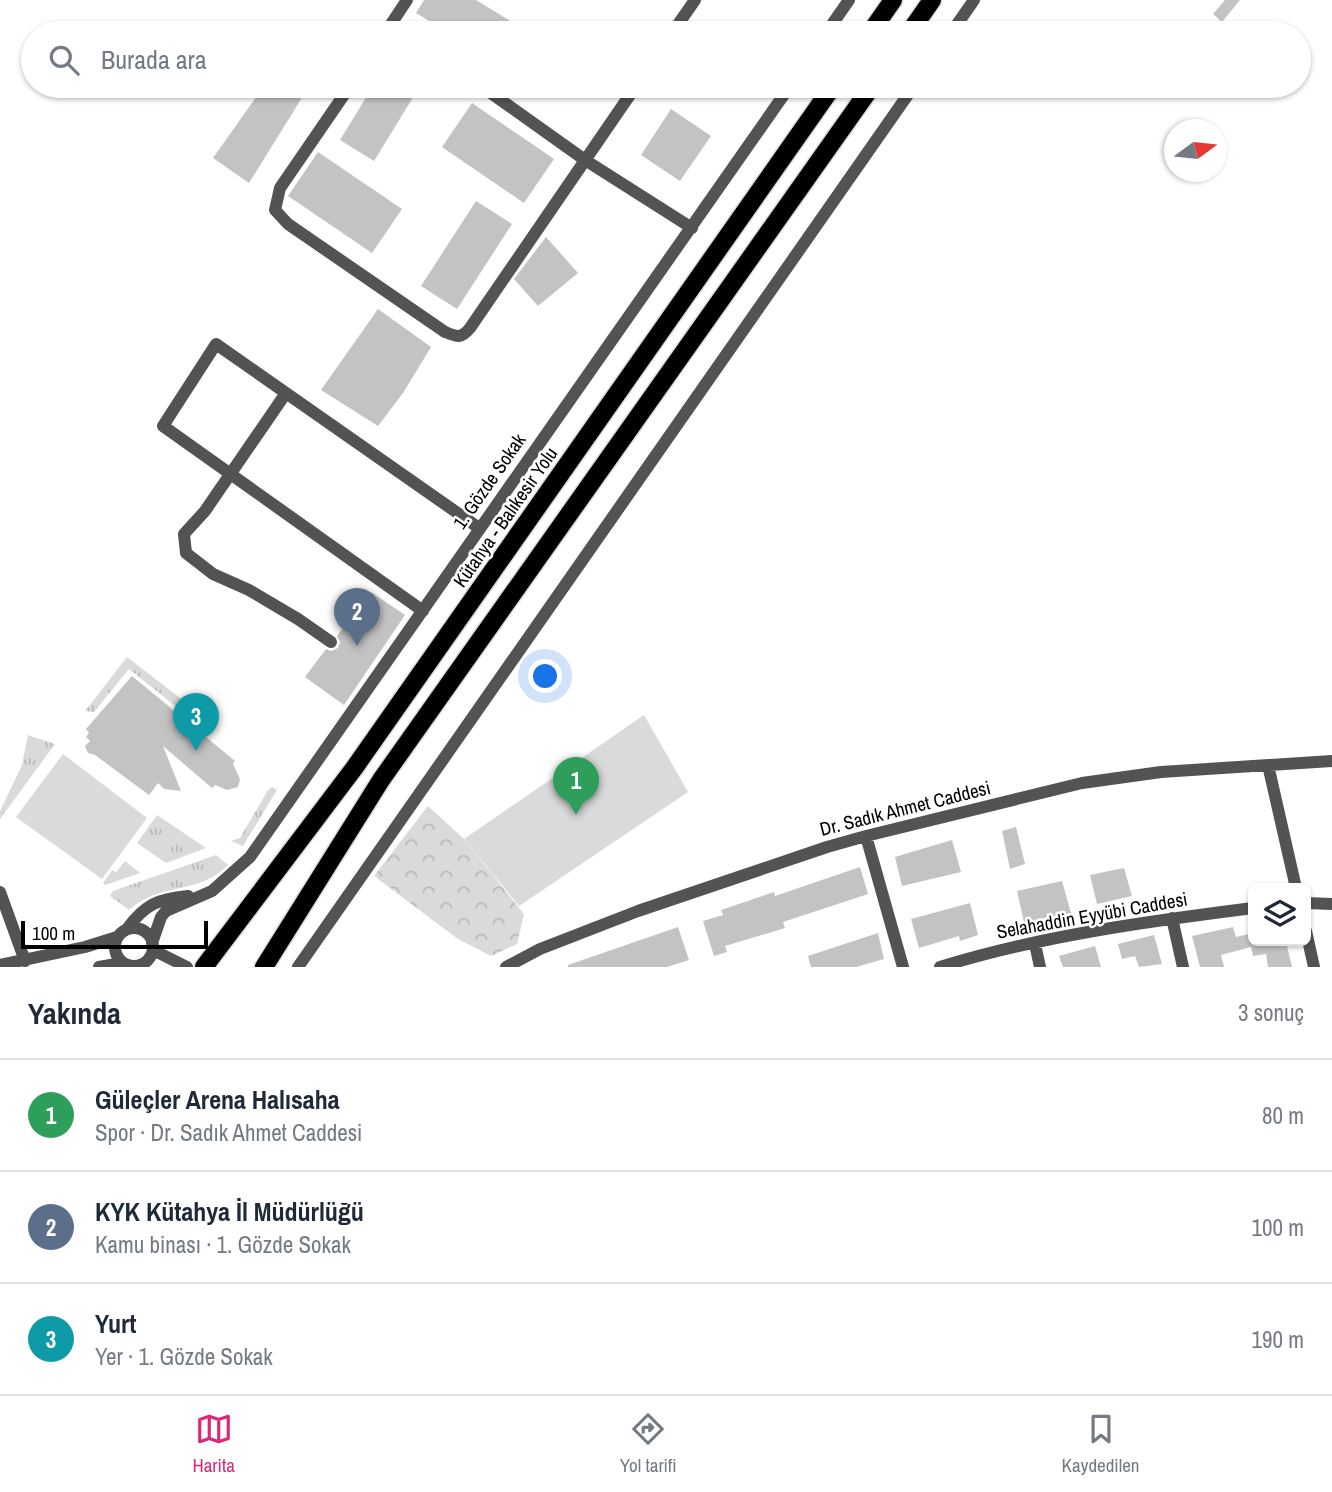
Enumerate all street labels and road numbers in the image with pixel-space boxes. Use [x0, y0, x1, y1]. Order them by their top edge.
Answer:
street label: 1. Gözde Sokak [447, 428, 532, 534]
street label: Kütahya - Balıkesir Yolu [447, 442, 563, 592]
street label: Dr. Sadık Ahmet Caddesi [817, 774, 993, 842]
street label: Selahaddin Eyyübi Caddesi [995, 885, 1189, 945]

